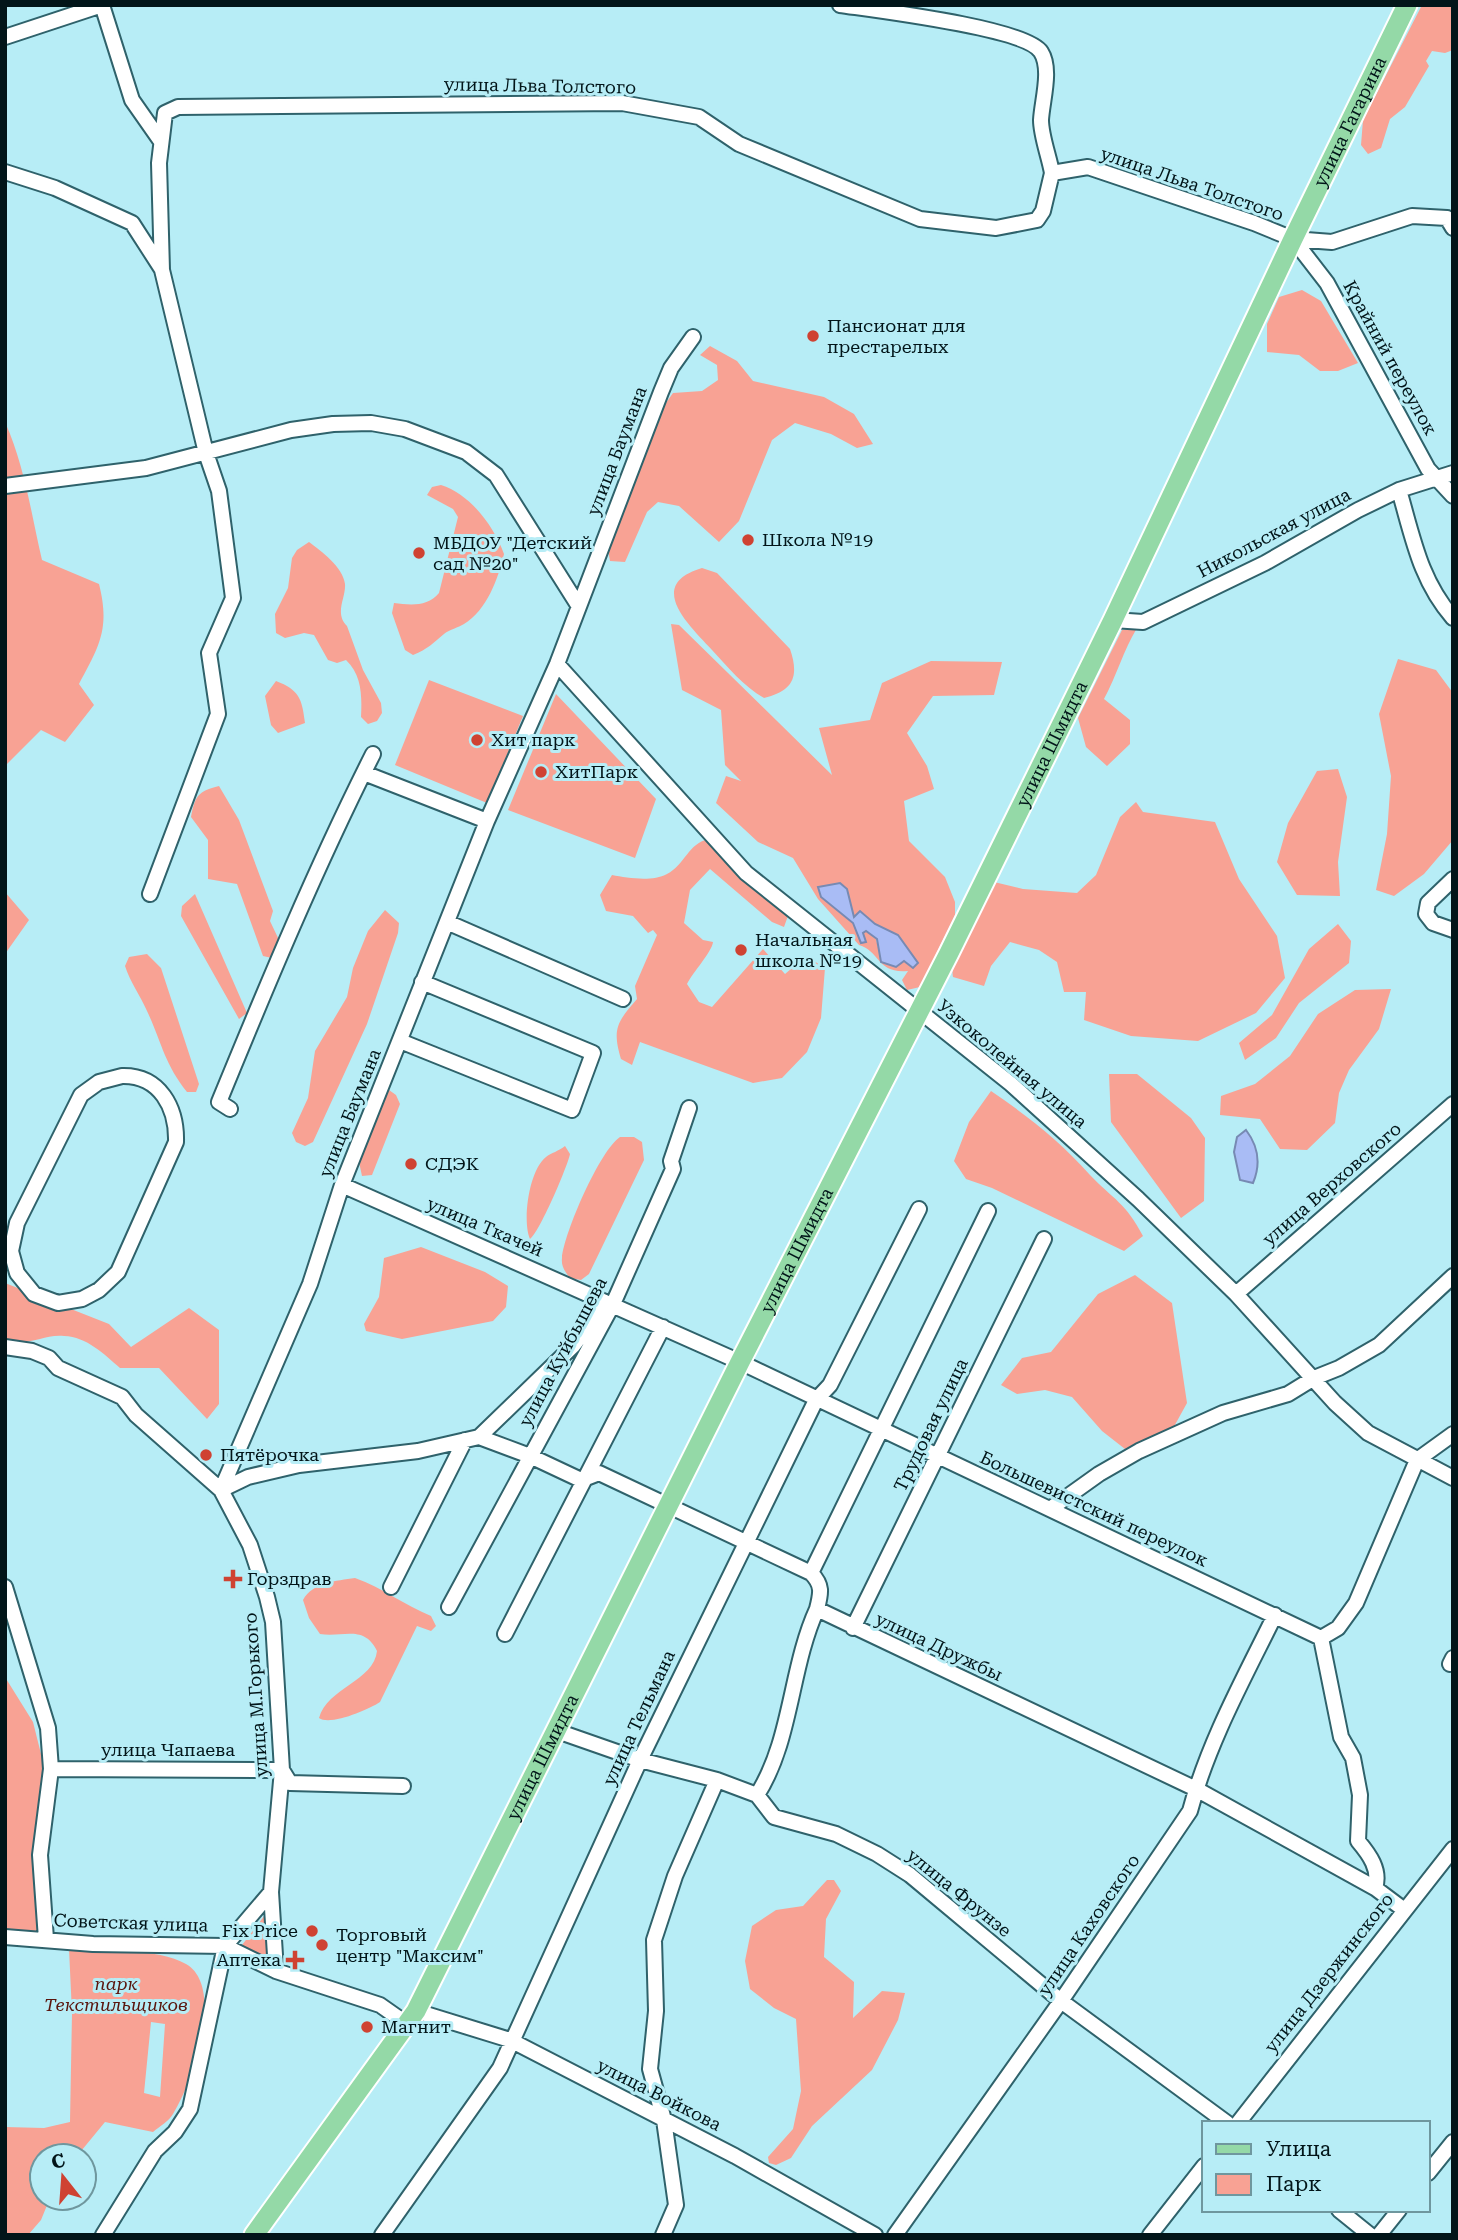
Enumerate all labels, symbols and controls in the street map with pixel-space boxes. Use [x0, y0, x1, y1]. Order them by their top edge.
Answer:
street label: улица Гагарина [1309, 53, 1390, 190]
street label: улица Льва Толстого [444, 73, 636, 98]
street label: улица Льва Толстого [1098, 142, 1286, 225]
street label: Крайний переулок [1339, 277, 1442, 439]
place label: Пансионат для престарелых [827, 315, 966, 357]
marker: Пансионат для престарелых [805, 328, 821, 344]
street label: улица Баумана [582, 383, 651, 518]
street label: Никольская улица [1194, 483, 1354, 582]
place label: Школа №19 [762, 529, 873, 550]
place label: МБДОУ "Детский сад №20" [433, 532, 592, 574]
marker: Школа №19 [740, 532, 756, 548]
marker: МБДОУ "Детский сад №20" [411, 545, 427, 561]
street label: улица Шмидта [1012, 677, 1091, 810]
place label: Хит парк [491, 729, 576, 750]
marker: Хит парк [469, 732, 485, 748]
place label: ХитПарк [555, 761, 638, 782]
marker: ХитПарк [533, 764, 549, 780]
place label: Начальная школа №19 [755, 929, 862, 971]
marker: Начальная школа №19 [733, 942, 749, 958]
street label: Узкоколейная улица [933, 995, 1092, 1132]
street label: улица Баумана [314, 1045, 385, 1180]
street label: улица Верховского [1258, 1118, 1405, 1250]
place label: СДЭК [425, 1153, 479, 1174]
marker: СДЭК [403, 1156, 419, 1172]
street label: улица Шмидта [756, 1184, 837, 1316]
street label: улица Ткачей [424, 1193, 547, 1261]
street label: улица Куйбышева [514, 1273, 611, 1430]
street label: Трудовая улица [889, 1354, 972, 1495]
place label: Пятёрочка [220, 1444, 319, 1465]
street label: Большевистский переулок [977, 1446, 1212, 1571]
marker: Пятёрочка [198, 1447, 214, 1463]
place label: Горздрав [247, 1568, 332, 1589]
marker: Горздрав [225, 1571, 241, 1587]
street label: улица Дружбы [872, 1608, 1006, 1685]
street label: улица М.Горького [239, 1612, 272, 1778]
street label: улица Тельмана [598, 1647, 679, 1789]
street label: улица Шмидта [502, 1690, 583, 1823]
street label: улица Чапаева [101, 1739, 235, 1760]
street label: улица Фрунзе [903, 1844, 1016, 1941]
street label: улица Каховского [1033, 1850, 1144, 1999]
street label: улица Дзержинского [1260, 1889, 1397, 2057]
street label: Советская улица [53, 1909, 209, 1936]
place label: Fix Price [222, 1920, 298, 1941]
marker: Fix Price [304, 1923, 320, 1939]
place label: Торговый центр "Максим" [336, 1924, 484, 1966]
marker: Торговый центр "Максим" [314, 1937, 330, 1953]
place label: Аптека [216, 1949, 281, 1970]
marker: Аптека [287, 1952, 303, 1968]
park label: парк Текстильщиков [44, 1973, 188, 2015]
place label: Магнит [381, 2016, 451, 2037]
marker: Магнит [359, 2019, 375, 2035]
street label: улица Войкова [594, 2054, 725, 2135]
legend [1202, 2121, 1430, 2212]
text: Улица [1266, 2137, 1332, 2161]
north arrow [28, 2142, 98, 2212]
text: С [48, 2148, 68, 2174]
text: Парк [1266, 2172, 1322, 2196]

